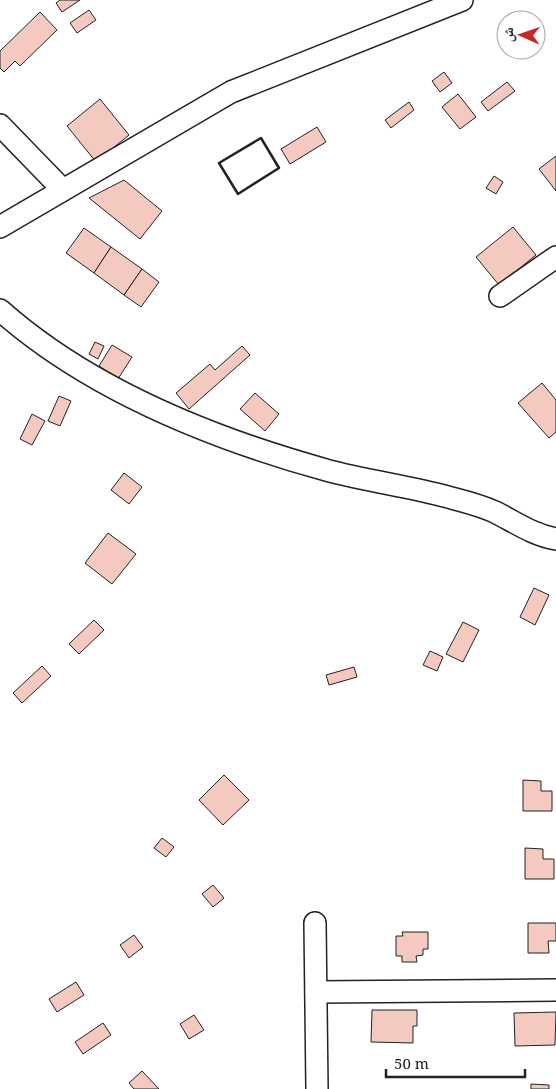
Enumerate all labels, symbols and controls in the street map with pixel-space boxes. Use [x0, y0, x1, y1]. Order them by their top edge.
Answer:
north arrow [496, 10, 546, 60]
text: ش [498, 27, 517, 42]
scale bar [386, 1046, 525, 1078]
text: 50 m [394, 1053, 429, 1073]

